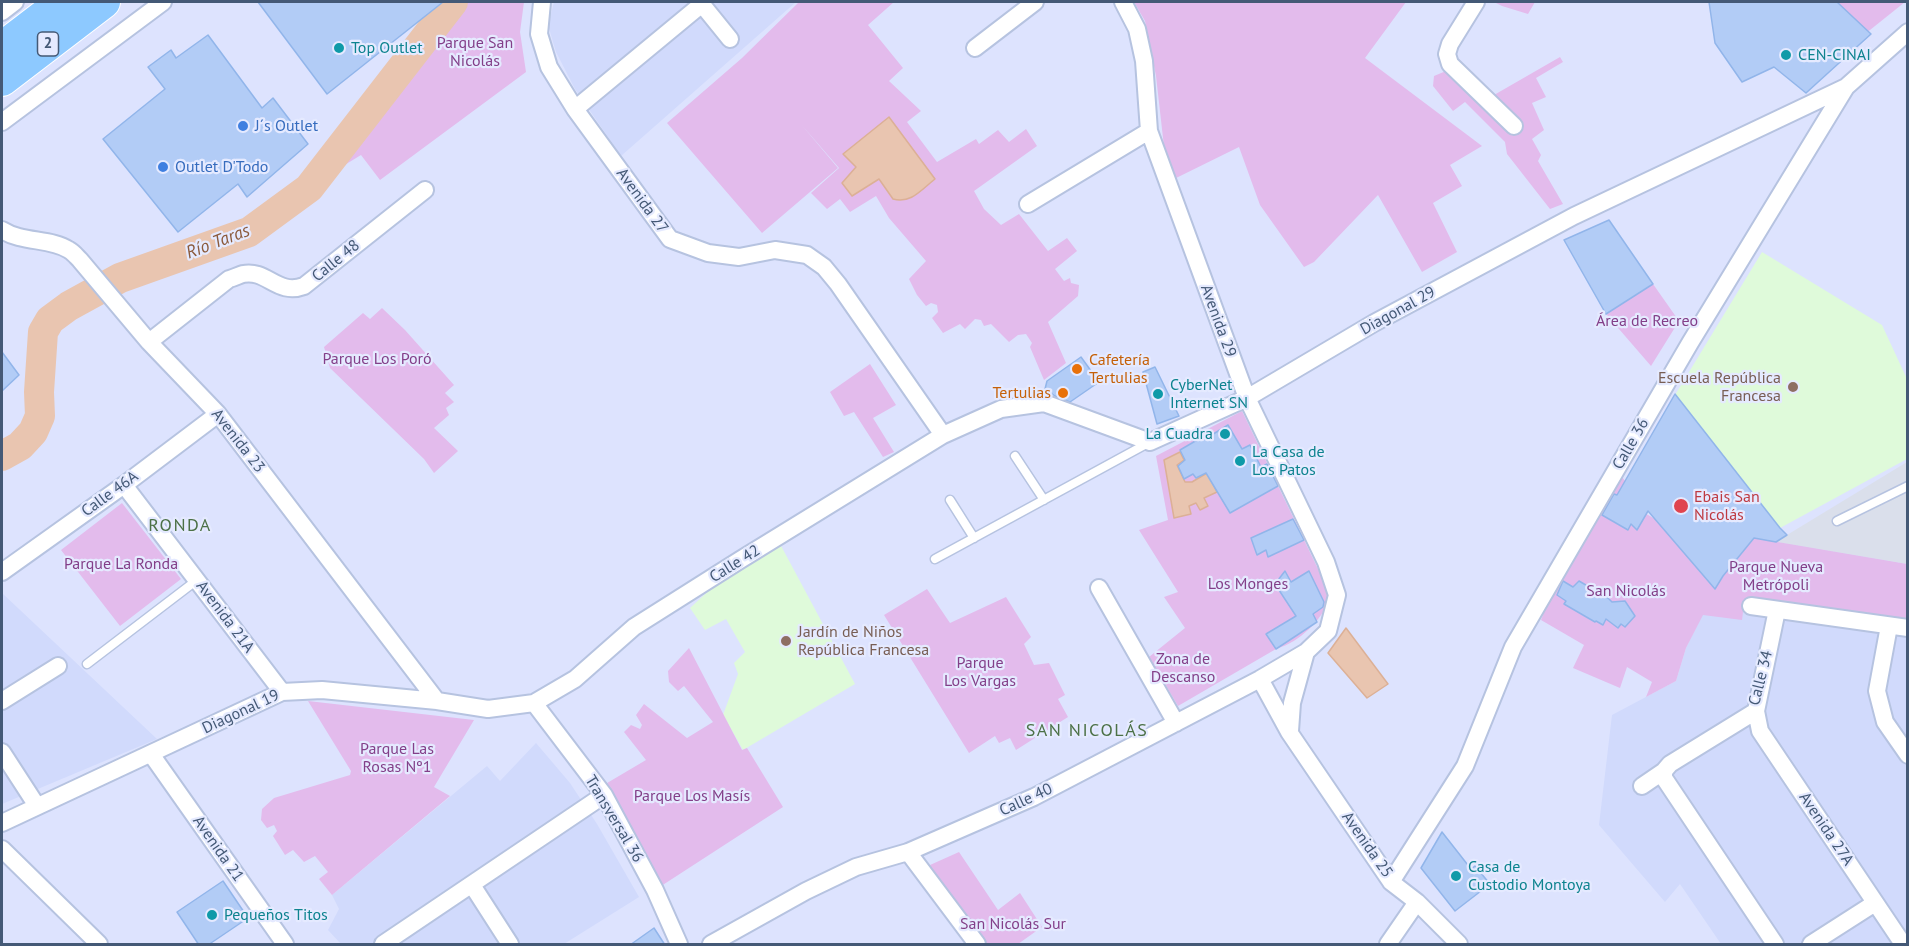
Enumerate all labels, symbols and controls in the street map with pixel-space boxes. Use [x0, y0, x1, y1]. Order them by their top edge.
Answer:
road number: 2 [38, 32, 58, 56]
park label: Parque San Nicolás [437, 33, 513, 71]
place label: Top Outlet [351, 38, 423, 58]
marker: Top Outlet [332, 41, 346, 55]
place label: CEN-CINAI [1798, 45, 1871, 65]
marker: CEN-CINAI [1779, 48, 1793, 62]
place label: J´s Outlet [255, 116, 318, 136]
marker: J´s Outlet [236, 119, 250, 133]
place label: Outlet D'Todo [175, 157, 268, 177]
marker: Outlet D'Todo [156, 160, 170, 174]
street label: Avenida 27 [612, 165, 672, 237]
water label: Río Taras [183, 220, 253, 264]
street label: Calle 48 [308, 236, 364, 286]
street label: Avenida 29 [1196, 282, 1240, 360]
street label: Diagonal 29 [1357, 283, 1439, 339]
park label: Área de Recreo [1596, 311, 1698, 331]
park label: Parque Los Poró [322, 349, 432, 369]
place label: Cafetería Tertulias [1089, 350, 1150, 388]
marker: Cafetería Tertulias [1070, 362, 1084, 376]
place label: Escuela República Francesa [1658, 368, 1781, 406]
place label: CyberNet Internet SN [1170, 375, 1248, 413]
marker: Escuela República Francesa [1786, 380, 1800, 394]
place label: Tertulias [992, 383, 1051, 403]
marker: Tertulias [1056, 386, 1070, 400]
marker: CyberNet Internet SN [1151, 387, 1165, 401]
street label: Avenida 23 [207, 405, 269, 477]
street label: Calle 36 [1609, 415, 1653, 473]
place label: La Cuadra [1145, 424, 1213, 444]
marker: La Cuadra [1218, 427, 1232, 441]
place label: La Casa de Los Patos [1252, 442, 1325, 480]
marker: La Casa de Los Patos [1233, 454, 1247, 468]
street label: Calle 46A [78, 467, 142, 521]
place label: Ebais San Nicolás [1694, 487, 1760, 525]
marker: Ebais San Nicolás [1672, 497, 1690, 515]
district label: RONDA [148, 515, 212, 537]
street label: Calle 42 [706, 541, 764, 587]
park label: Parque La Ronda [64, 554, 178, 574]
park label: Parque Nueva Metrópoli [1729, 557, 1823, 595]
park label: Los Monges [1208, 574, 1288, 594]
street label: Avenida 21A [192, 577, 258, 657]
park label: San Nicolás [1586, 581, 1666, 601]
place label: Jardín de Niños República Francesa [798, 622, 929, 660]
marker: Jardín de Niños República Francesa [779, 634, 793, 648]
park label: Zona de Descanso [1151, 649, 1215, 687]
street label: Calle 34 [1745, 649, 1777, 707]
park label: Parque Los Vargas [944, 653, 1016, 691]
street label: Diagonal 19 [199, 686, 283, 738]
district label: SAN NICOLÁS [1026, 720, 1148, 742]
park label: Parque Las Rosas Nº1 [360, 739, 434, 777]
street label: Transversal 36 [580, 772, 648, 866]
street label: Calle 40 [997, 779, 1055, 821]
park label: Parque Los Masís [634, 786, 750, 806]
street label: Avenida 27A [1795, 789, 1857, 869]
street label: Avenida 25 [1337, 808, 1397, 882]
street label: Avenida 21 [188, 812, 248, 886]
place label: Casa de Custodio Montoya [1468, 857, 1591, 895]
marker: Casa de Custodio Montoya [1449, 869, 1463, 883]
place label: Pequeños Titos [224, 905, 328, 925]
marker: Pequeños Titos [205, 908, 219, 922]
park label: San Nicolás Sur [960, 914, 1066, 934]

